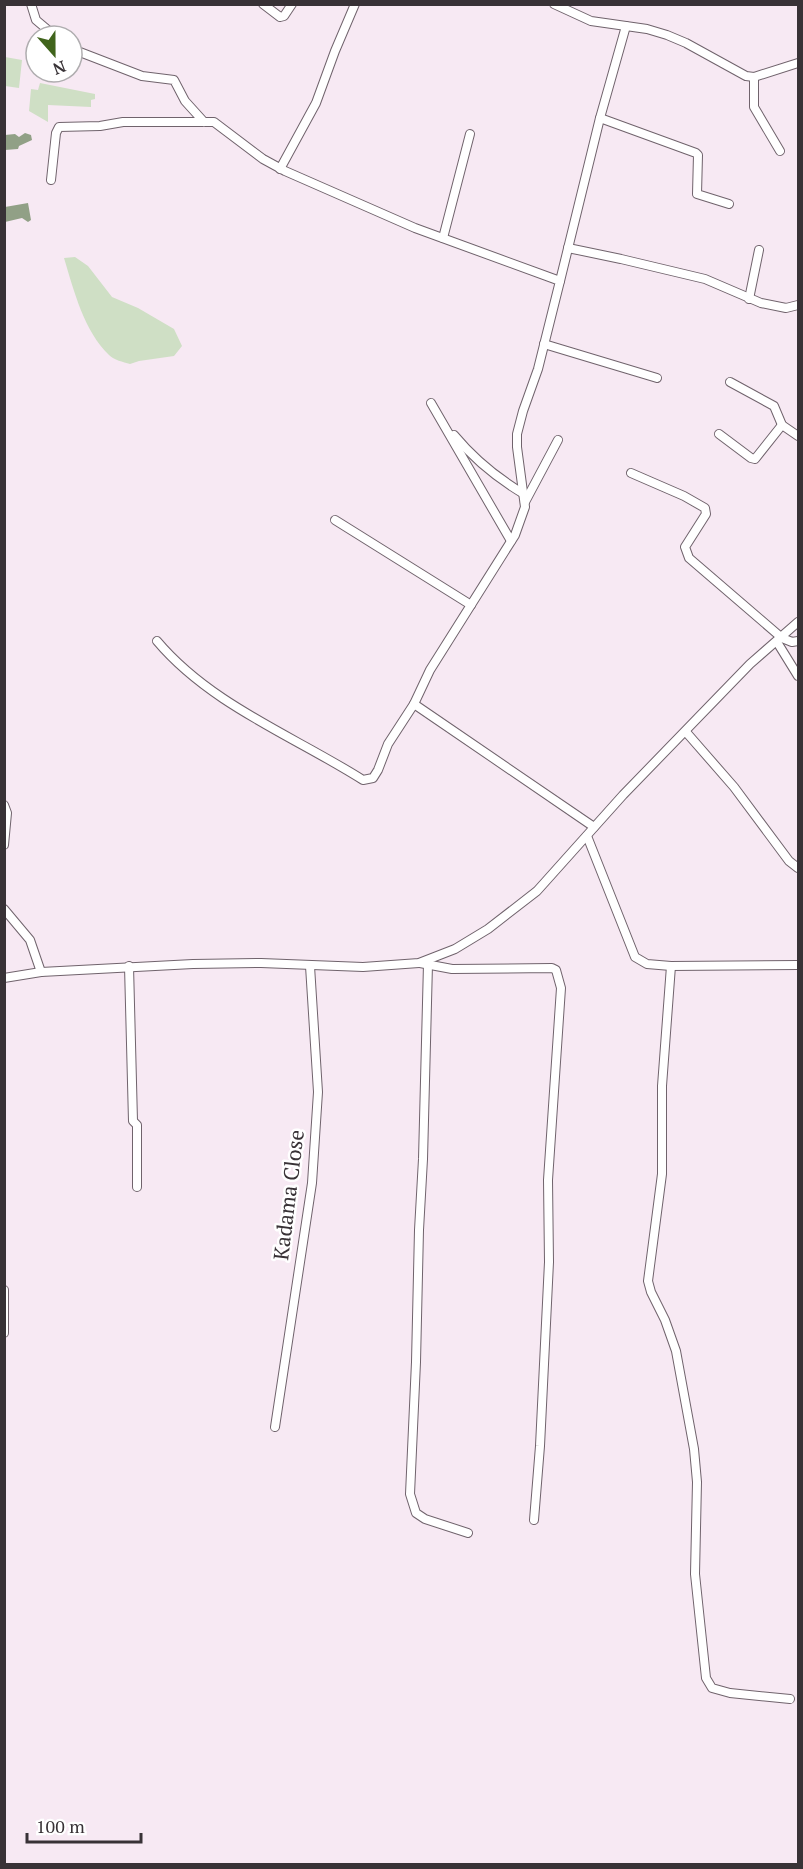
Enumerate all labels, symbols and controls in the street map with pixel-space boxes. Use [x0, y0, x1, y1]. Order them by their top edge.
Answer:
north arrow [24, 24, 84, 84]
text: N [50, 56, 69, 80]
street label: Kadama Close [266, 1128, 310, 1262]
scale bar [27, 1806, 141, 1844]
text: 100 m [36, 1814, 85, 1838]

